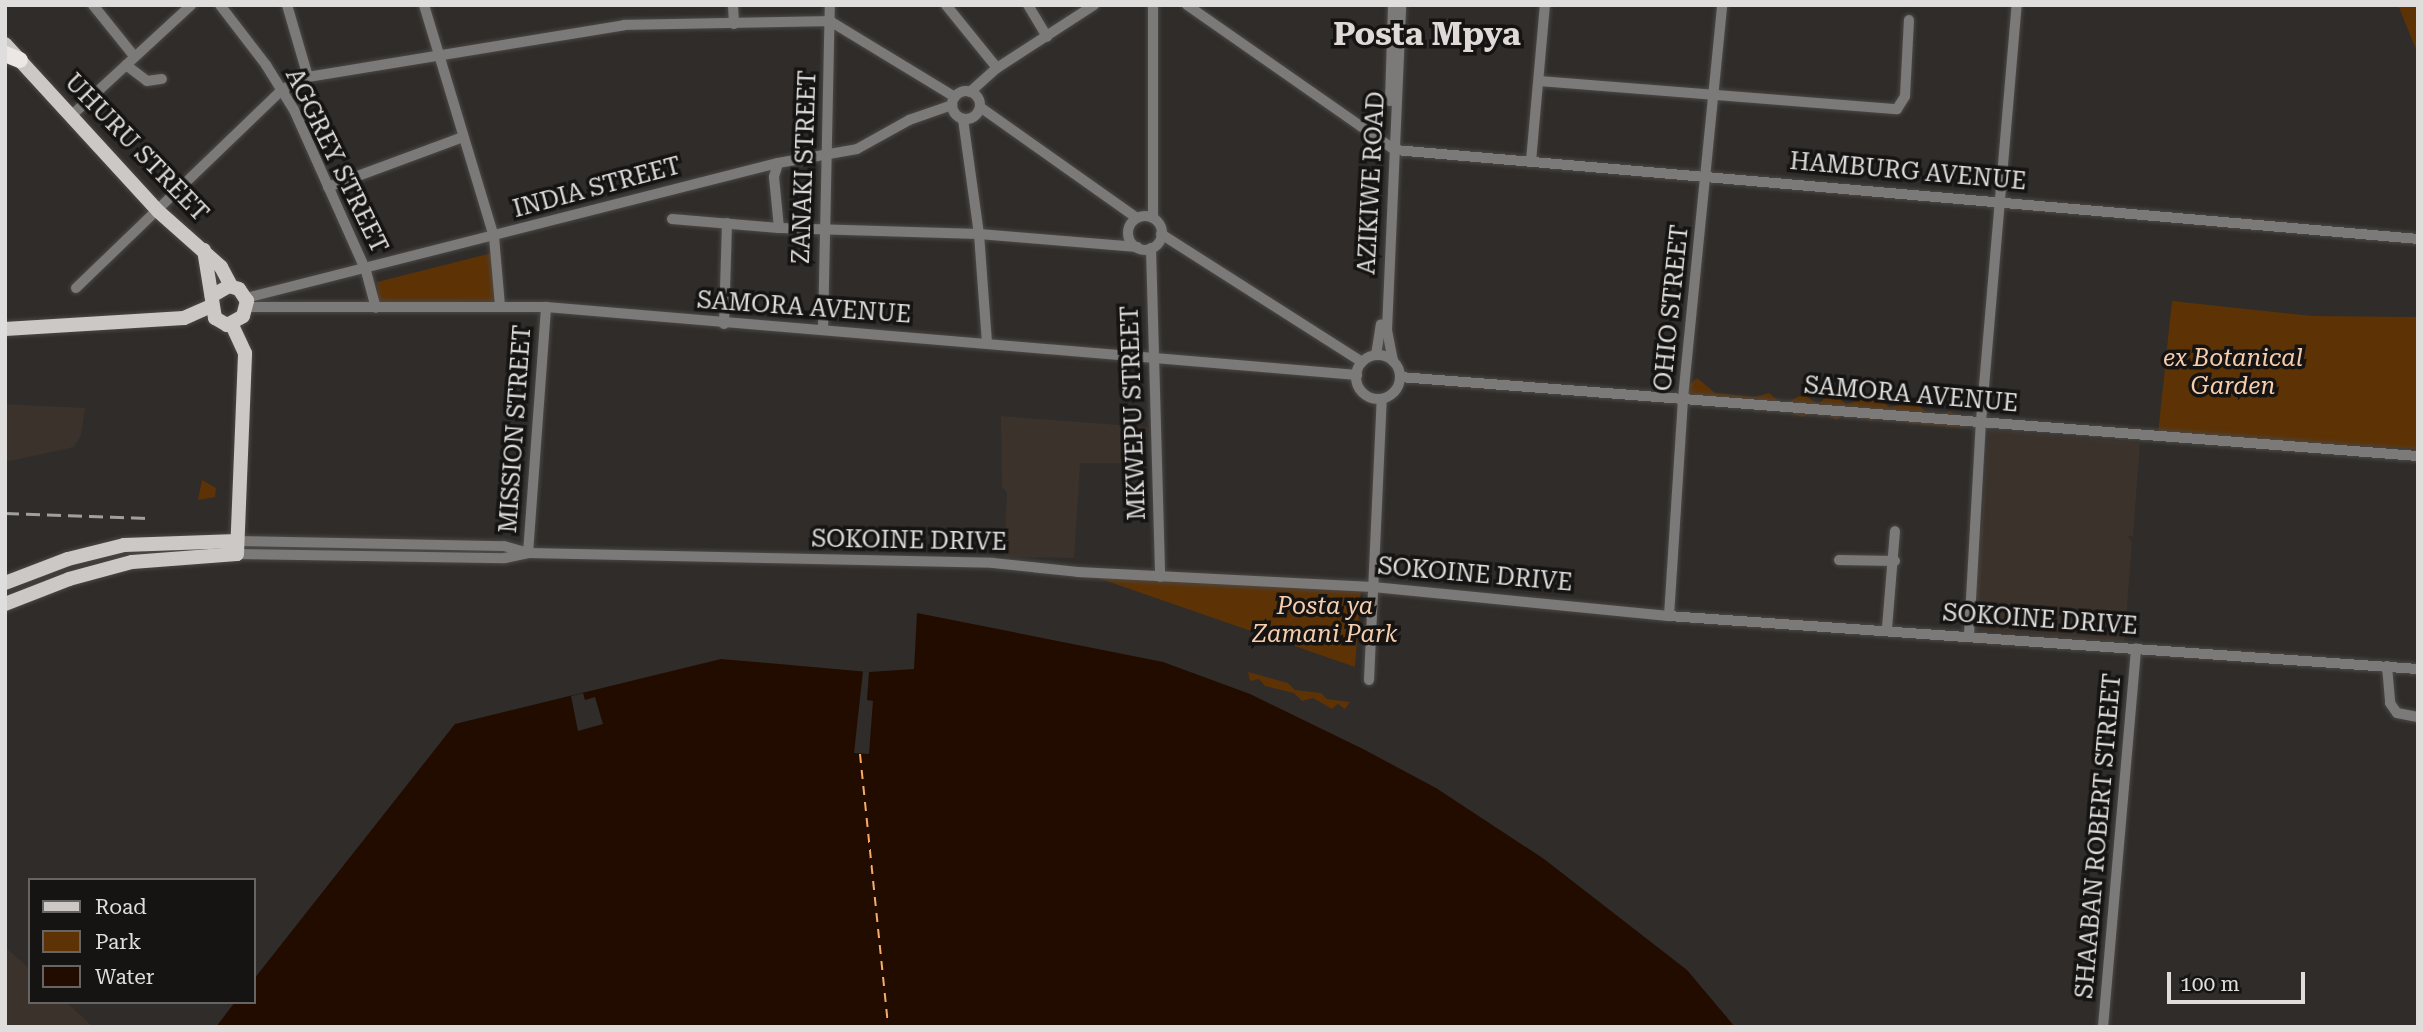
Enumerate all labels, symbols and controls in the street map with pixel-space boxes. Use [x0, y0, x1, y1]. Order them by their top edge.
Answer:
district label: Posta Mpya [1333, 15, 1521, 53]
street label: AGGREY STREET [279, 64, 393, 258]
street label: UHURU STREET [58, 68, 214, 228]
street label: ZANAKI STREET [787, 70, 823, 264]
street label: AZIKIWE ROAD [1353, 91, 1391, 275]
street label: HAMBURG AVENUE [1788, 147, 2028, 197]
street label: INDIA STREET [510, 152, 684, 224]
street label: OHIO STREET [1649, 223, 1695, 393]
street label: SAMORA AVENUE [696, 286, 912, 330]
street label: MKWEPU STREET [1116, 305, 1152, 521]
street label: MISSION STREET [494, 324, 538, 534]
park label: ex Botanical Garden [2163, 345, 2303, 401]
street label: SAMORA AVENUE [1803, 371, 2019, 419]
street label: SOKOINE DRIVE [811, 525, 1007, 557]
street label: SOKOINE DRIVE [1376, 552, 1574, 598]
park label: Posta ya Zamani Park [1252, 593, 1398, 649]
street label: SOKOINE DRIVE [1942, 599, 2138, 641]
street label: SHAABAN ROBERT STREET [2070, 672, 2128, 1000]
legend [28, 878, 256, 1004]
text: Road [95, 895, 147, 919]
text: Park [95, 930, 141, 954]
scale bar [2171, 958, 2309, 1002]
text: Water [95, 965, 154, 989]
text: 100 m [2180, 972, 2240, 996]

